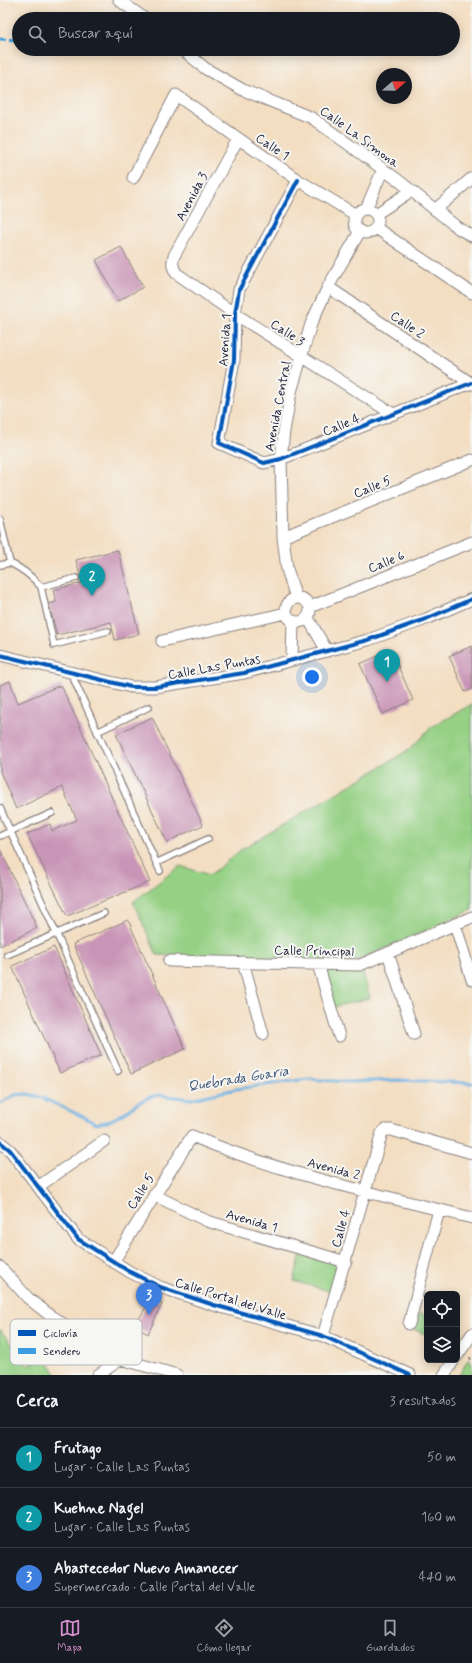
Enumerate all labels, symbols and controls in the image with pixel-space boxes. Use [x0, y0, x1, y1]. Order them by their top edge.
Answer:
search box [12, 12, 460, 56]
icon: search [26, 23, 48, 45]
text: Buscar aquí [58, 24, 133, 44]
north arrow [376, 68, 412, 104]
street label: Calle La Simona [316, 103, 402, 172]
street label: Calle 1 [252, 130, 292, 165]
street label: Avenida 3 [172, 169, 212, 224]
street label: Calle 2 [387, 308, 428, 343]
street label: Avenida 1 [215, 313, 236, 367]
street label: Calle 3 [267, 316, 308, 351]
street label: Avenida Central [261, 360, 296, 453]
street label: Calle 4 [320, 410, 363, 441]
street label: Calle 5 [351, 472, 394, 503]
street label: Calle 6 [366, 547, 408, 577]
pin: 2 [79, 563, 105, 596]
pin: 1 [374, 649, 400, 682]
street label: Calle Las Puntas [167, 651, 262, 684]
your location [302, 667, 322, 687]
street label: Calle Principal [274, 942, 354, 961]
water label: Quebrada Guaria [186, 1062, 290, 1096]
street label: Avenida 2 [306, 1154, 362, 1185]
street label: Calle 5 [124, 1170, 159, 1213]
street label: Avenida 1 [224, 1206, 279, 1237]
street label: Calle 4 [328, 1207, 355, 1250]
street label: Calle Portal del Valle [173, 1274, 288, 1324]
pin: 3 [136, 1282, 162, 1315]
map controls [424, 1291, 460, 1363]
button: locate [424, 1291, 460, 1327]
legend [10, 1319, 142, 1365]
text: Ciclovía [43, 1327, 78, 1341]
button: layers [424, 1327, 460, 1363]
text: Sendero [43, 1345, 80, 1359]
text: Cerca [16, 1390, 59, 1412]
text: 3 resultados [390, 1393, 456, 1410]
text: Frutago [54, 1439, 101, 1459]
text: 1 [26, 1449, 32, 1466]
text: 50 m [427, 1449, 456, 1466]
text: Lugar · Calle Las Puntas [54, 1459, 190, 1476]
text: Kuehne Nagel [54, 1499, 143, 1519]
text: 2 [26, 1509, 32, 1526]
text: 160 m [421, 1509, 456, 1526]
text: Lugar · Calle Las Puntas [54, 1519, 190, 1536]
text: Abastecedor Nuevo Amanecer [54, 1559, 238, 1579]
text: 3 [26, 1569, 32, 1586]
text: 440 m [419, 1569, 456, 1586]
text: Supermercado · Calle Portal del Valle [54, 1579, 255, 1596]
tab: Mapa [57, 1617, 82, 1655]
tab: Cómo llegar [197, 1617, 252, 1655]
tab: Guardados [366, 1617, 415, 1655]

